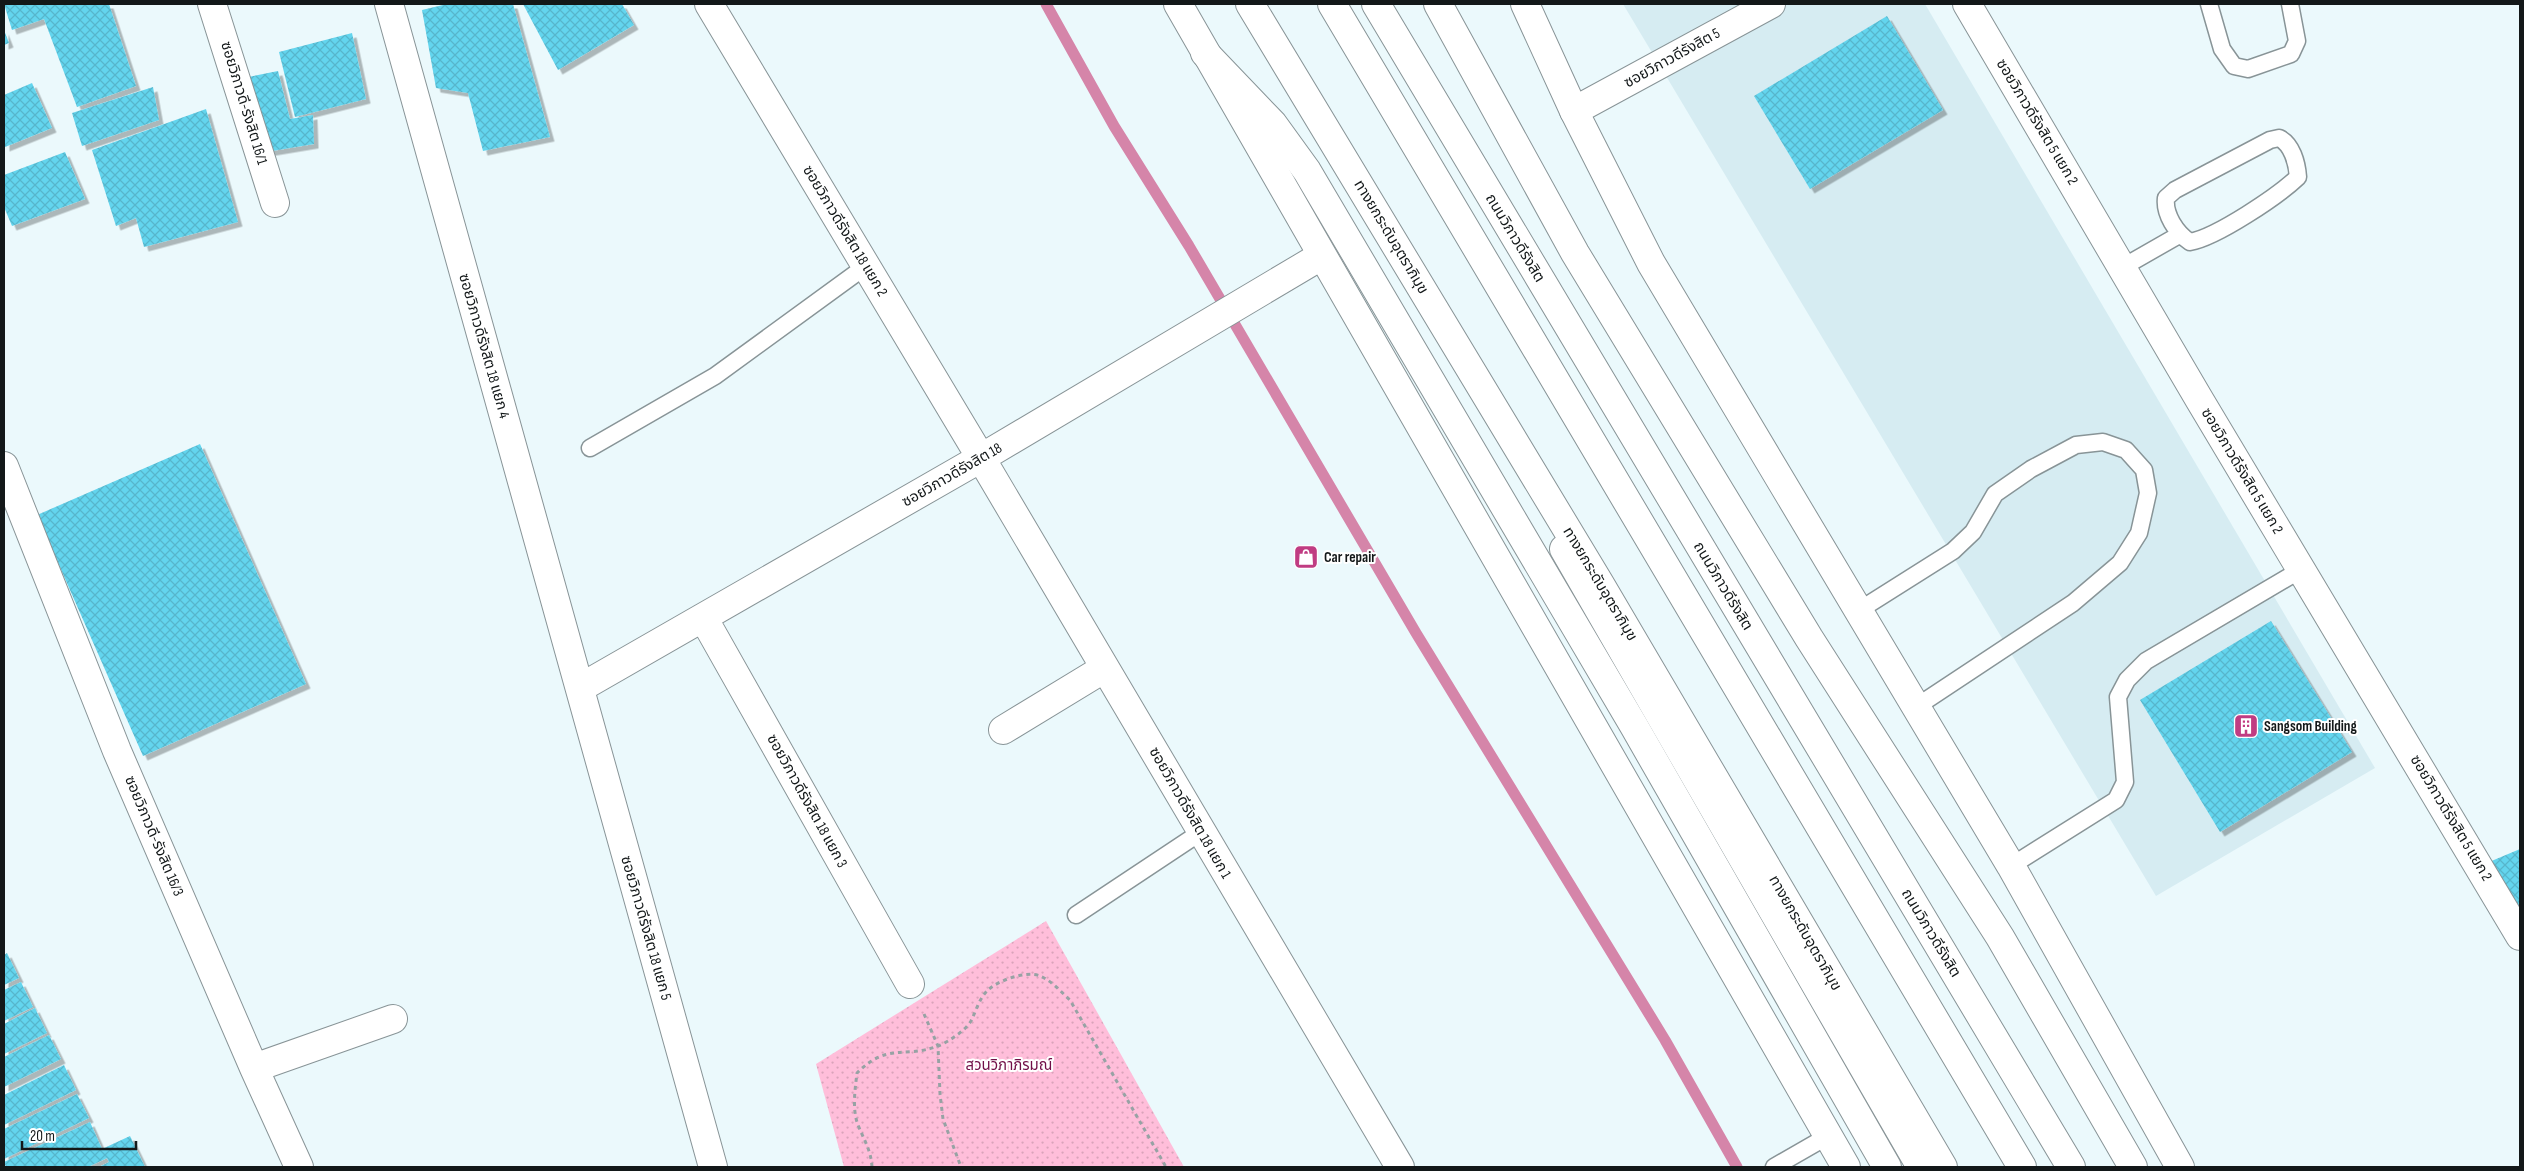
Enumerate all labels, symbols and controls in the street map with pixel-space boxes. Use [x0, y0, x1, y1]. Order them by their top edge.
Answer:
street label: ซอยวิภาวดีรังสิต 5 [1621, 24, 1723, 92]
street label: ซอยวิภาวดี-รังสิต 16/1 [216, 39, 272, 168]
street label: ซอยวิภาวดีรังสิต 5 แยก 2 [1992, 55, 2082, 189]
street label: ซอยวิภาวดีรังสิต 18 แยก 2 [798, 162, 892, 300]
street label: ทางยกระดับอุตราภิมุข [1349, 176, 1433, 298]
street label: ถนนวิภาวดีรังสิต [1481, 190, 1549, 286]
street label: ซอยวิภาวดีรังสิต 18 แยก 4 [454, 271, 514, 421]
street label: ซอยวิภาวดีรังสิต 5 แยก 2 [2197, 404, 2287, 538]
street label: ซอยวิภาวดีรังสิต 18 [898, 439, 1006, 511]
street label: ทางยกระดับอุตราภิมุข [1558, 523, 1642, 645]
street label: ถนนวิภาวดีรังสิต [1689, 538, 1757, 634]
shop icon: Car repair [1293, 544, 1319, 570]
place label: Car repair [1324, 548, 1376, 567]
building icon: Sangsom Building [2233, 713, 2259, 739]
place label: Sangsom Building [2264, 717, 2357, 736]
street label: ซอยวิภาวดีรังสิต 18 แยก 3 [762, 731, 852, 871]
street label: ซอยวิภาวดีรังสิต 18 แยก 1 [1145, 744, 1236, 883]
street label: ซอยวิภาวดีรังสิต 5 แยก 2 [2406, 751, 2496, 885]
street label: ซอยวิภาวดี-รังสิต 16/3 [120, 773, 188, 899]
street label: ซอยวิภาวดีรังสิต 18 แยก 5 [616, 854, 676, 1002]
street label: ทางยกระดับอุตราภิมุข [1764, 872, 1846, 994]
street label: ถนนวิภาวดีรังสิต [1897, 885, 1965, 981]
park label: สวนวิภาภิรมณ์ [966, 1056, 1052, 1075]
scale bar [22, 1118, 136, 1150]
text: 20 m [30, 1127, 55, 1146]

